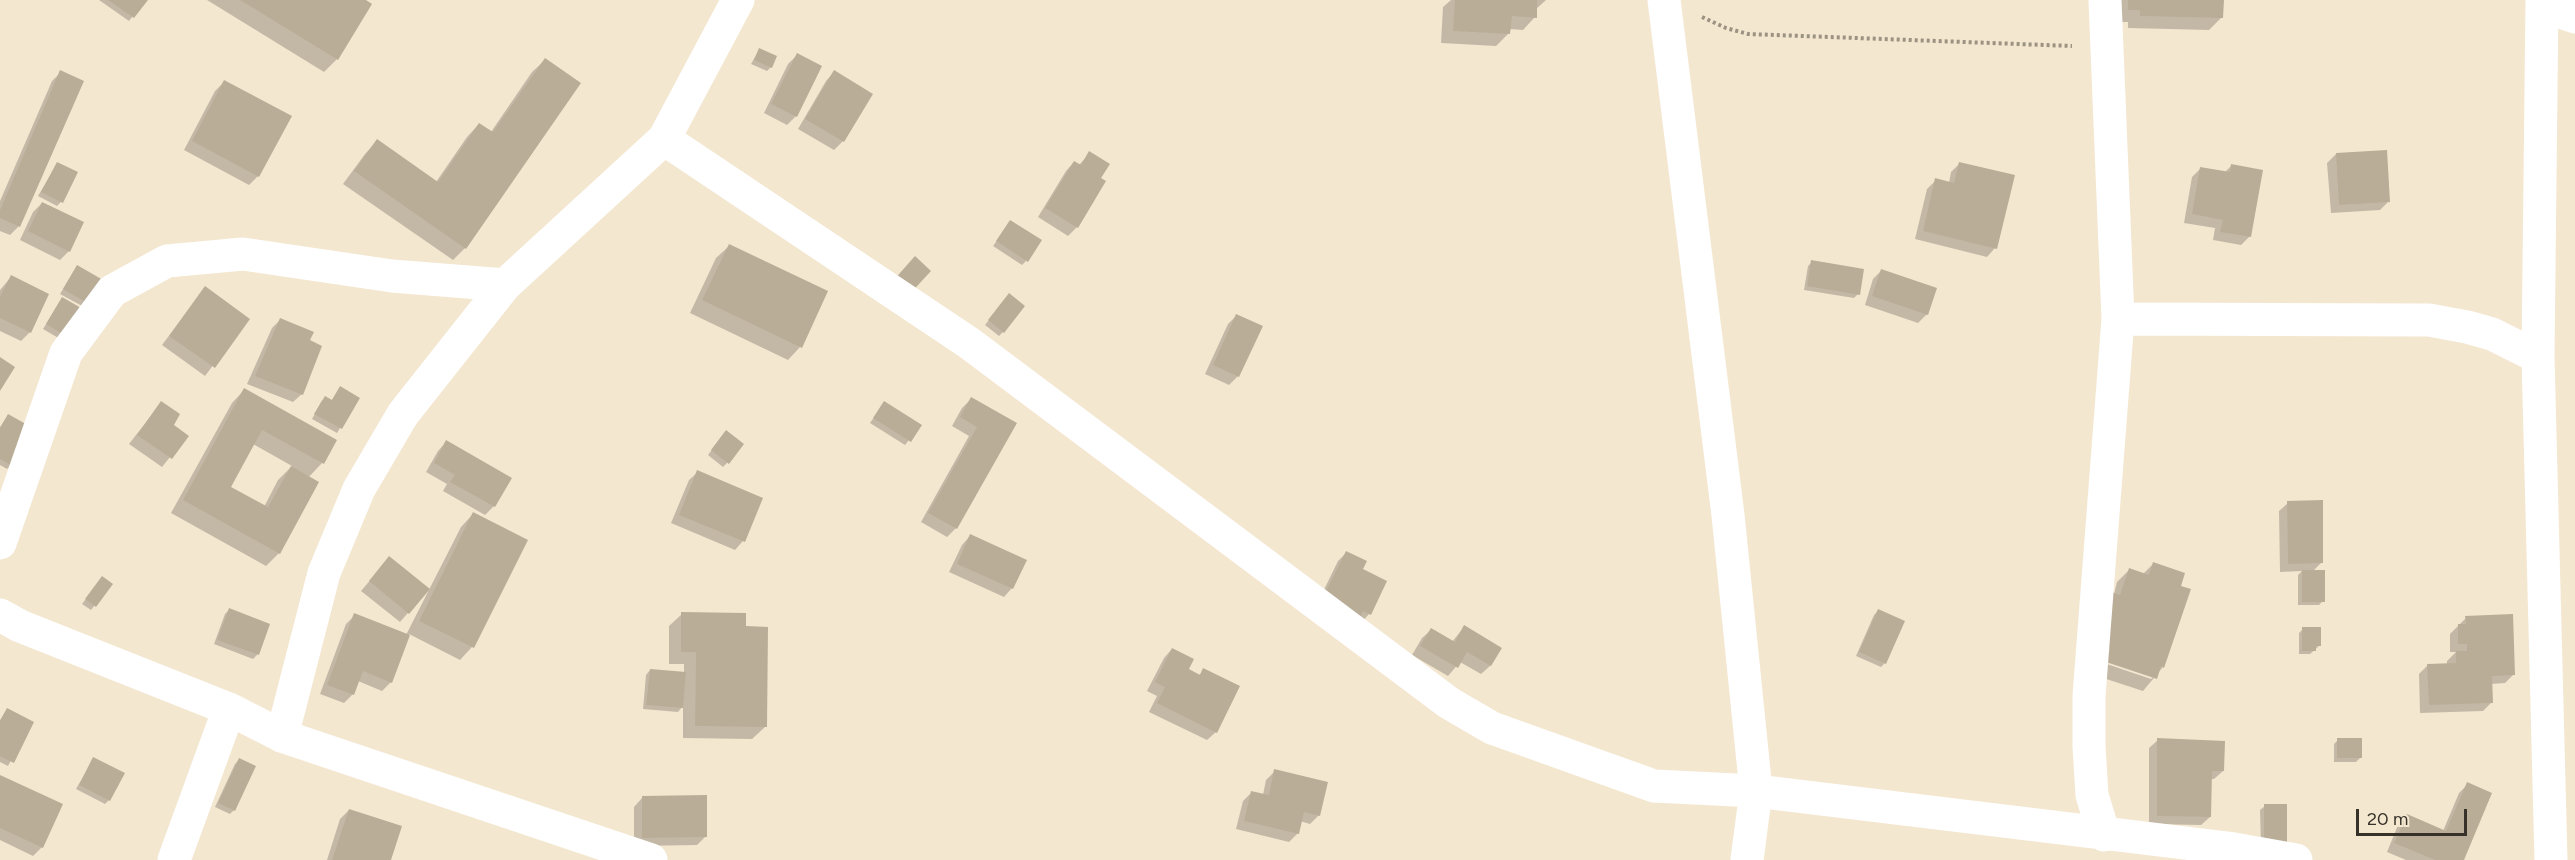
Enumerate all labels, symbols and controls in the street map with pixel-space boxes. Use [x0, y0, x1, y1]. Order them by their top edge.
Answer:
scale bar [2359, 797, 2470, 835]
text: 20 m [2367, 808, 2408, 830]

